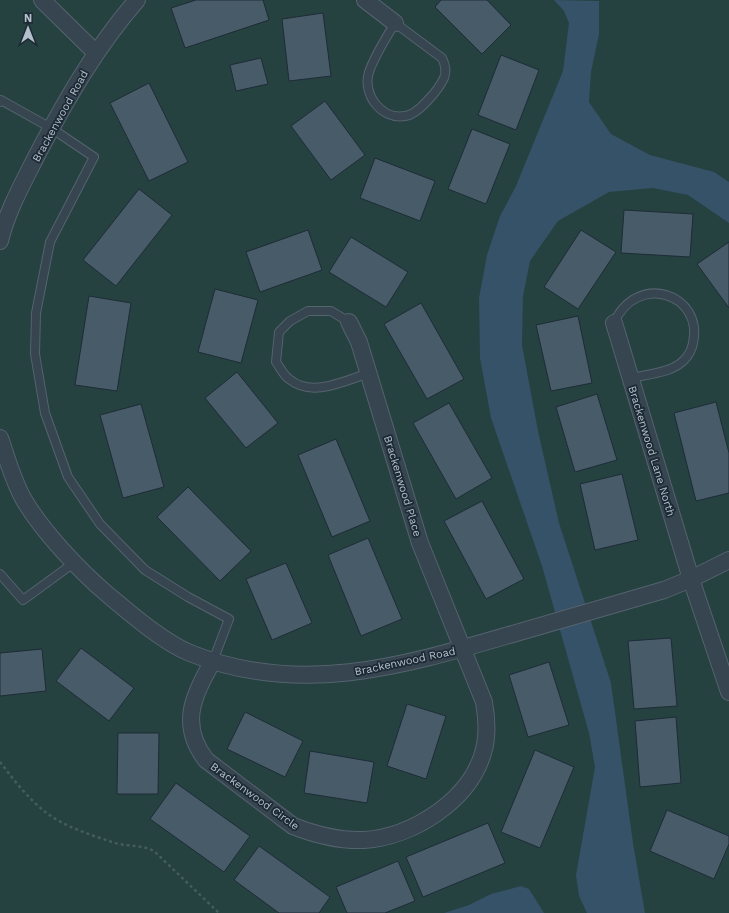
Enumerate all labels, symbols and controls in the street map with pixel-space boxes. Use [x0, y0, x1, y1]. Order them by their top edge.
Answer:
north arrow [8, 8, 48, 48]
text: N [24, 12, 32, 25]
street label: Brackenwood Road [30, 68, 91, 164]
street label: Brackenwood Lane North [625, 384, 678, 518]
street label: Brackenwood Place [381, 434, 424, 538]
street label: Brackenwood Road [354, 644, 457, 679]
street label: Brackenwood Circle [208, 760, 302, 833]

